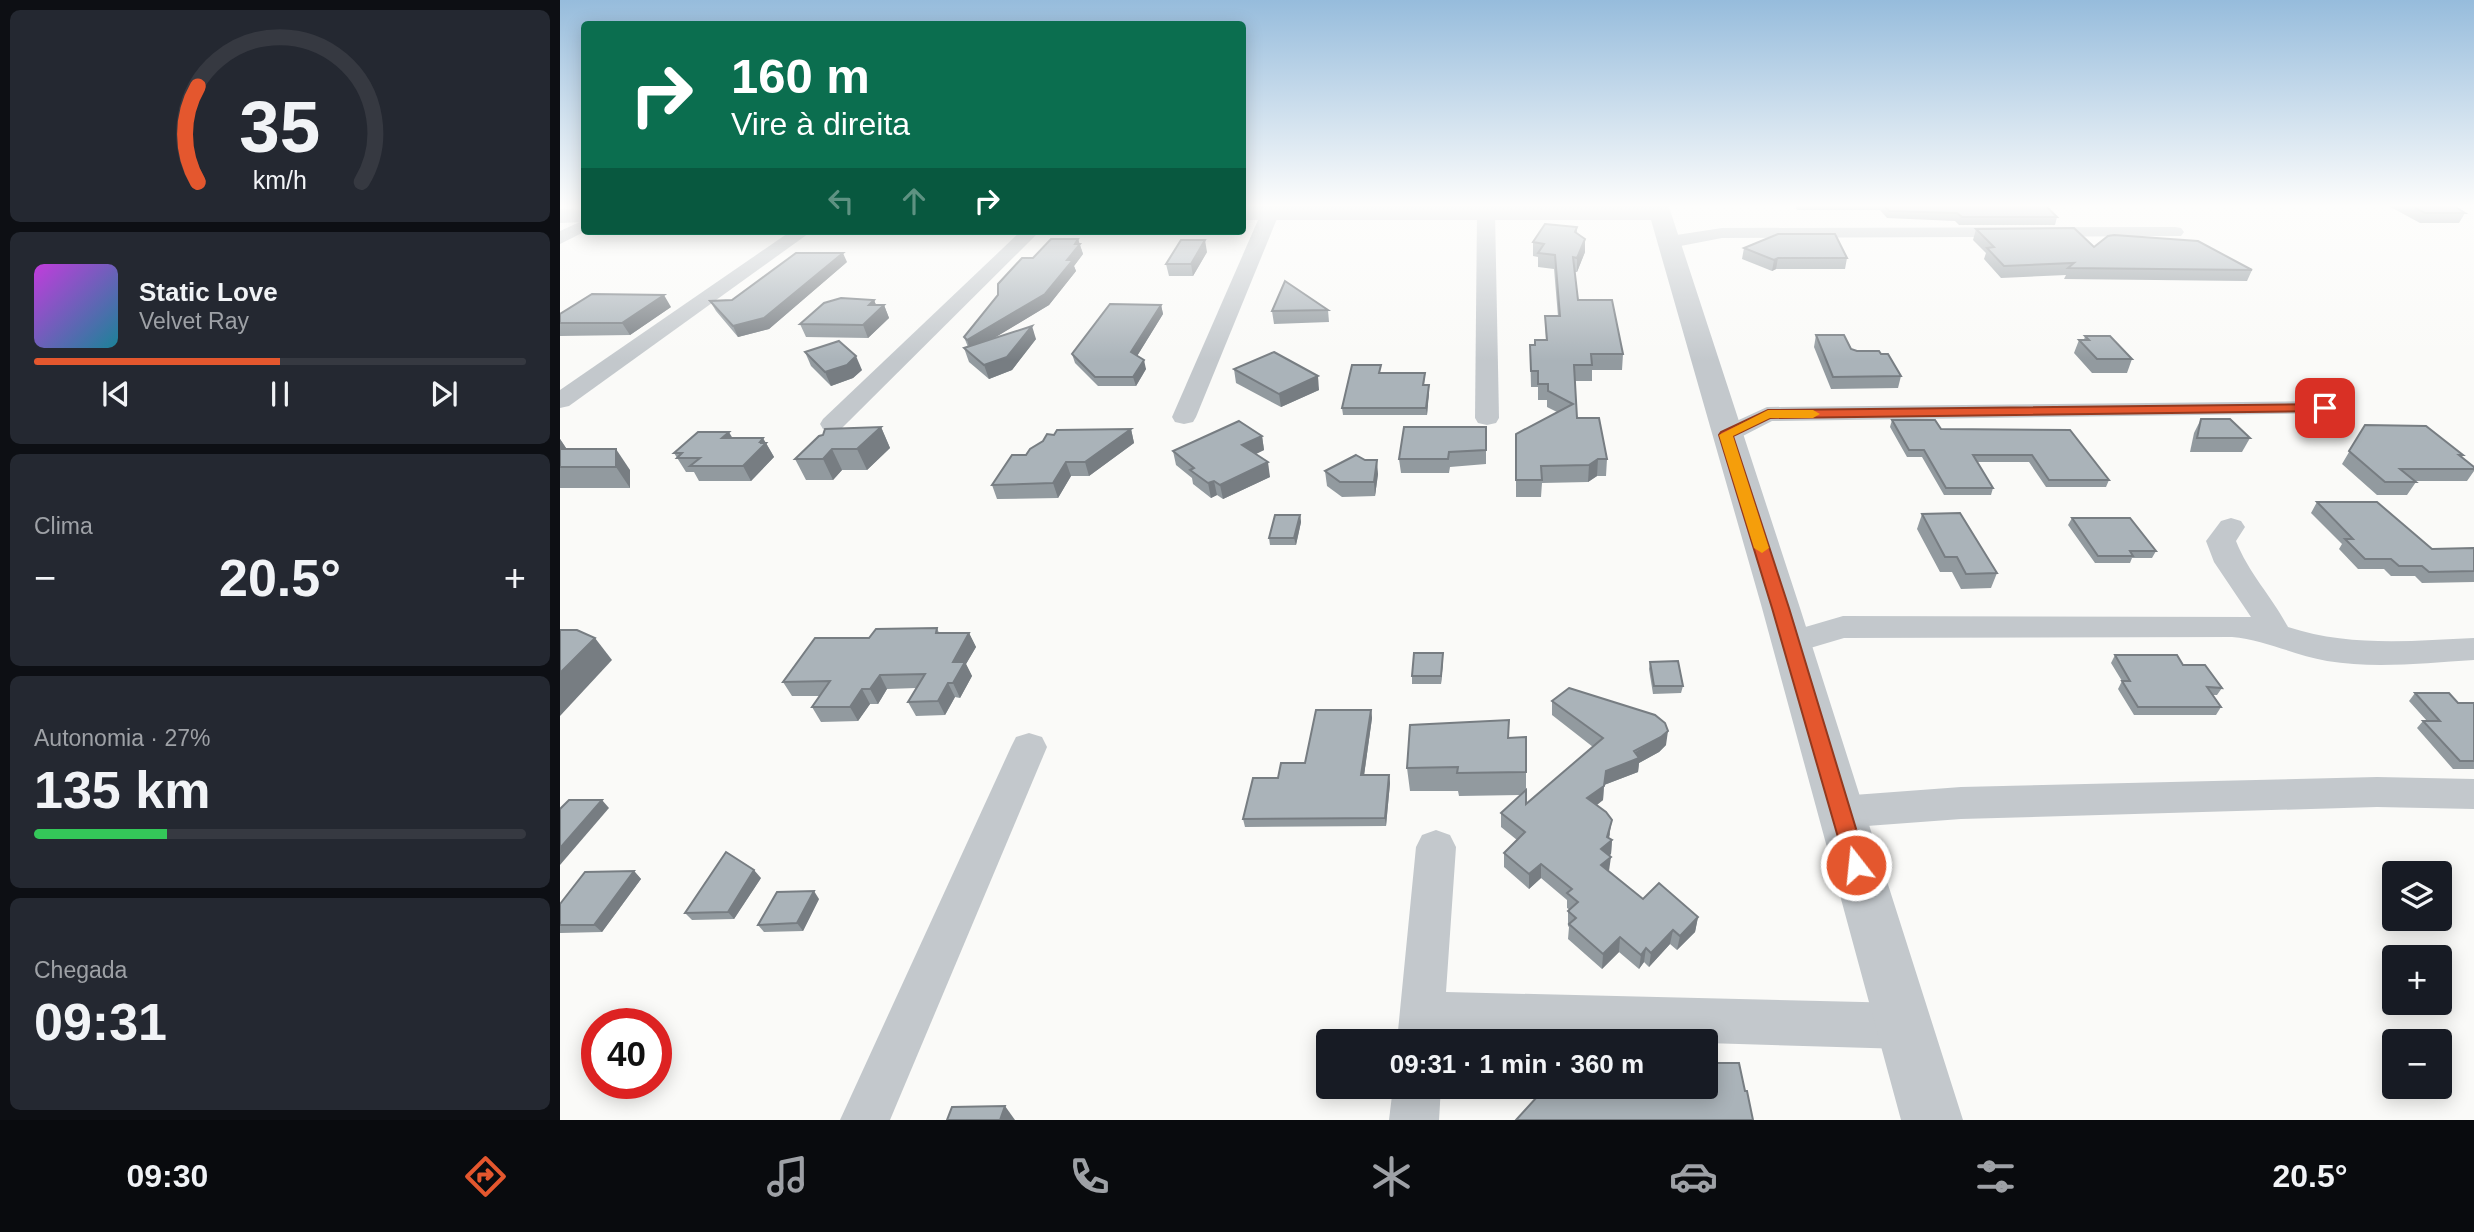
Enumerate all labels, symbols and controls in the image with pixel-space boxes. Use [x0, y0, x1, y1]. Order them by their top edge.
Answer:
icon: right [616, 49, 707, 140]
text: 160 m [731, 49, 870, 103]
text: 35 [240, 86, 320, 167]
text: Vire à direita [731, 106, 910, 142]
text: km/h [253, 166, 307, 194]
icon: left [822, 182, 860, 220]
icon: ahead [895, 182, 933, 220]
icon: right [968, 182, 1006, 220]
text: Static Love [139, 277, 278, 307]
text: Velvet Ray [139, 308, 249, 334]
icon: previous [97, 375, 135, 413]
icon: pause [261, 375, 299, 413]
icon: next [425, 375, 463, 413]
pin [2295, 378, 2355, 438]
icon: arrive [2306, 389, 2344, 427]
text: Clima [34, 513, 93, 539]
text: 20.5° [219, 549, 341, 607]
text: − [34, 557, 56, 599]
text: + [504, 557, 526, 599]
text: Autonomia · 27% [34, 725, 210, 751]
text: 135 km [34, 761, 210, 819]
position arrow [1819, 828, 1893, 902]
map controls [2382, 861, 2452, 1099]
button: layers [2382, 861, 2452, 931]
button: + [2382, 945, 2452, 1015]
text: Chegada [34, 957, 127, 983]
text: 09:31 [34, 993, 167, 1051]
speed limit sign: 40 [581, 1008, 672, 1099]
button: − [2382, 1029, 2452, 1099]
text: 09:31 · 1 min · 360 m [1390, 1049, 1644, 1079]
icon: directions [461, 1152, 510, 1201]
icon: music [763, 1152, 812, 1201]
icon: phone [1065, 1152, 1114, 1201]
icon: climate [1367, 1152, 1416, 1201]
icon: car [1669, 1152, 1718, 1201]
icon: filters [1971, 1152, 2020, 1201]
text: 09:30 [126, 1158, 208, 1194]
text: 20.5° [2272, 1158, 2347, 1194]

